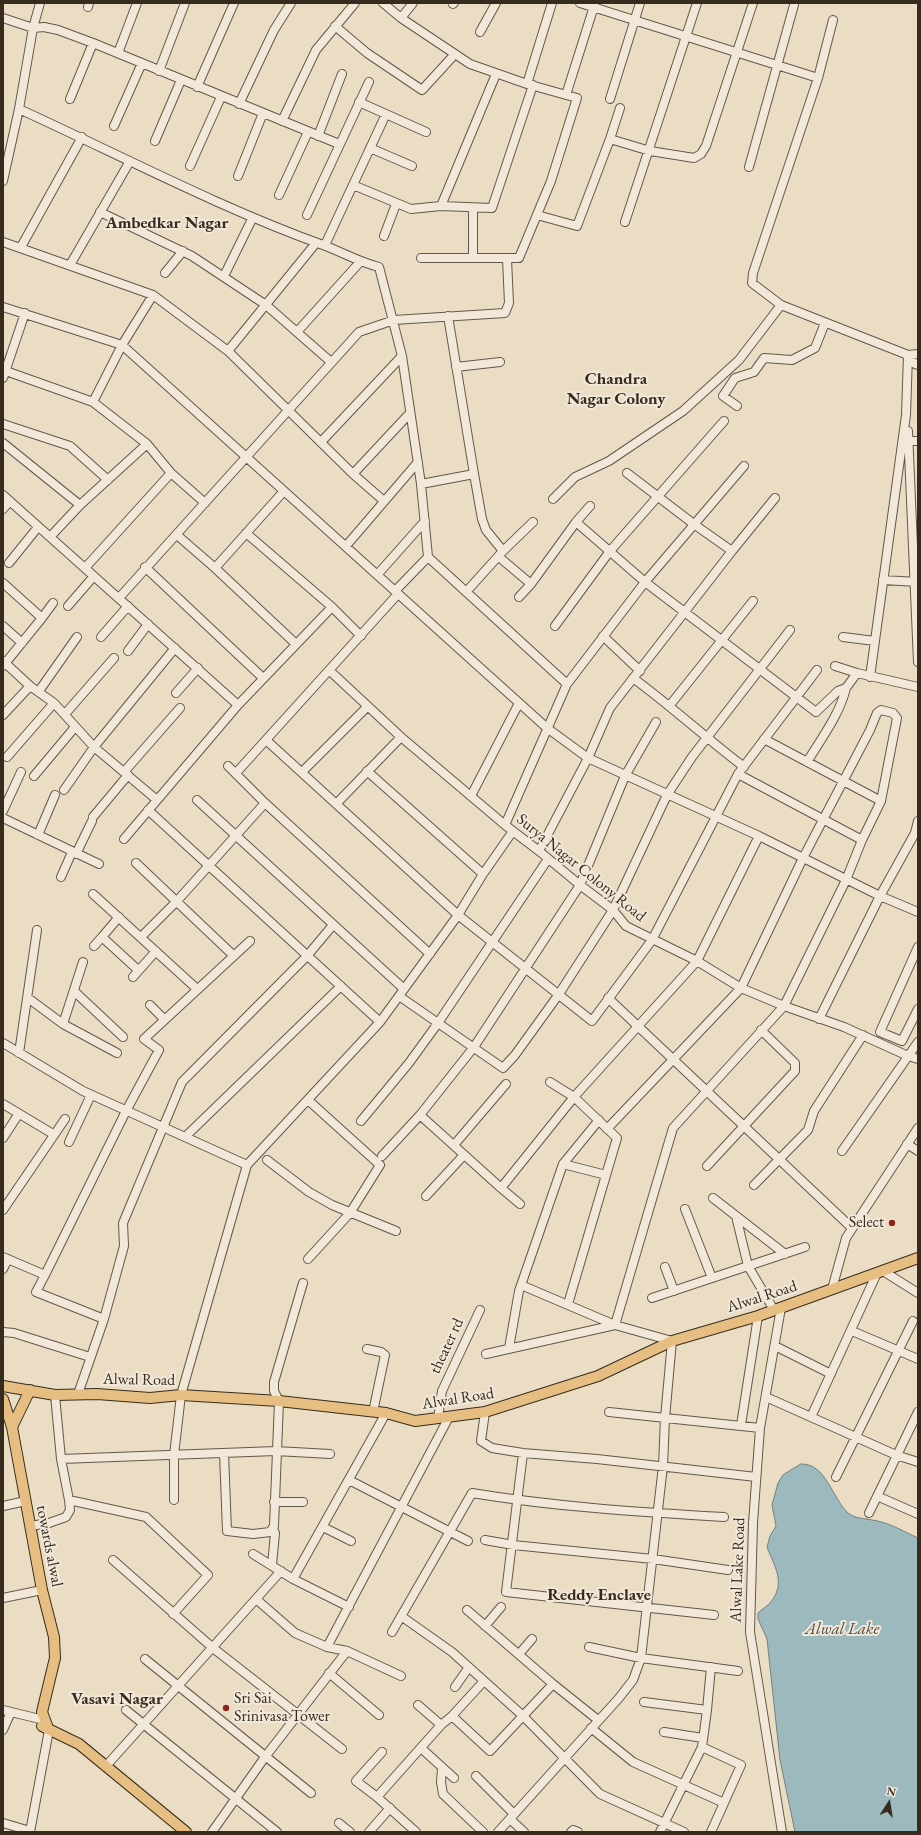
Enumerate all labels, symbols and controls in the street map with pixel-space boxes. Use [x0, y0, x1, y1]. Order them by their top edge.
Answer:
district label: Ambedkar Nagar [105, 213, 229, 233]
district label: Chandra Nagar Colony [567, 369, 665, 409]
street label: Surya Nagar Colony Road [512, 810, 650, 926]
place label: Select [849, 1213, 884, 1233]
marker: Select [887, 1218, 897, 1228]
street label: Alwal Road [725, 1277, 799, 1317]
street label: theater rd [426, 1315, 468, 1377]
street label: Alwal Road [103, 1370, 175, 1390]
street label: Alwal Road [421, 1384, 495, 1414]
street label: towards alwal [32, 1504, 66, 1588]
street label: Alwal Lake Road [727, 1517, 749, 1623]
district label: Reddy Enclave [547, 1585, 651, 1605]
water label: Alwal Lake [805, 1619, 879, 1639]
district label: Vasavi Nagar [71, 1689, 163, 1709]
place label: Sri Sai Srinivasa Tower [234, 1689, 330, 1727]
marker: Sri Sai Srinivasa Tower [221, 1703, 231, 1713]
north arrow [869, 1783, 909, 1823]
text: N [886, 1783, 897, 1799]

